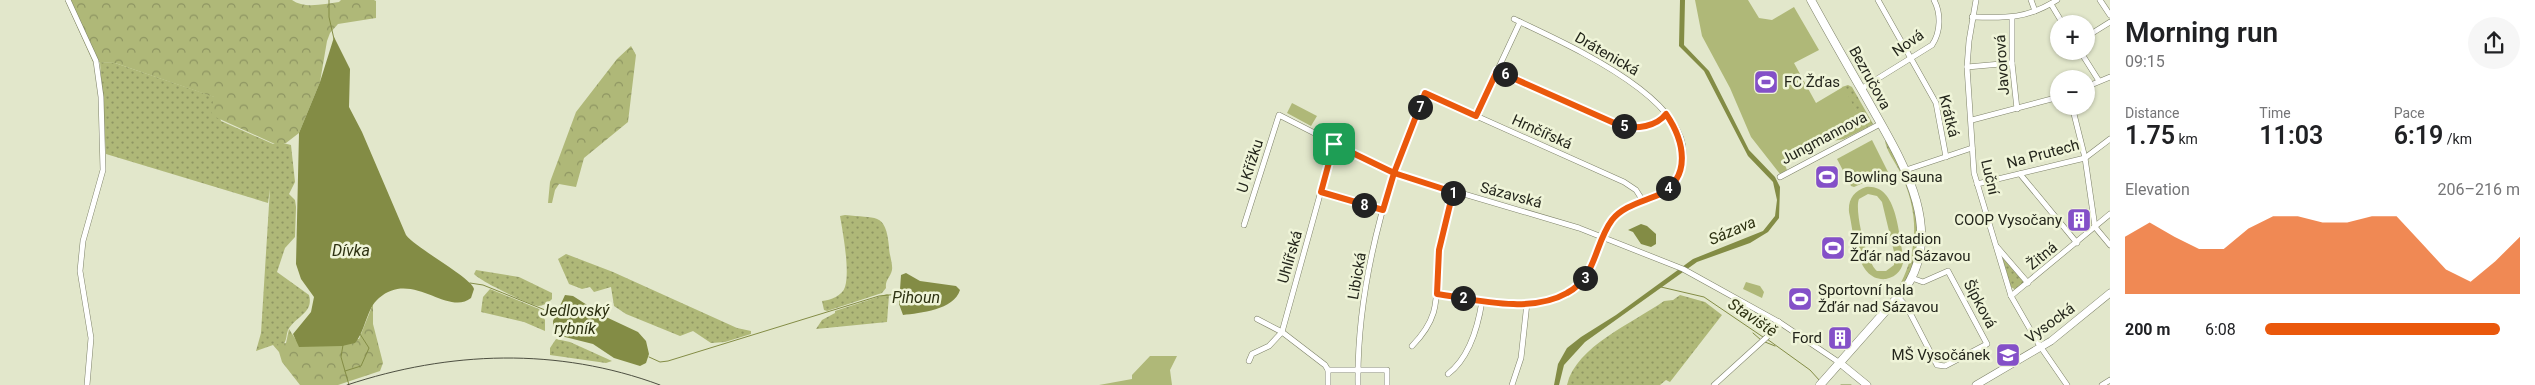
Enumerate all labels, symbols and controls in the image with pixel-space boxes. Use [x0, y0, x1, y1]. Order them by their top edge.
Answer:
map controls [2050, 15, 2095, 115]
button: + [2050, 15, 2095, 60]
text: Morning run [2125, 16, 2278, 49]
button: share [2468, 17, 2520, 69]
street label: Nová [1889, 26, 1927, 60]
street label: Drátenická [1572, 28, 1642, 80]
street label: Javorová [1991, 34, 2013, 96]
street label: Bezručova [1845, 43, 1895, 113]
text: 09:15 [2125, 52, 2165, 71]
pin: 6 [1492, 62, 1518, 86]
text: 6 [1501, 66, 1510, 82]
sports icon: FC Žďas [1753, 69, 1779, 95]
button: − [2050, 70, 2095, 115]
place label: FC Žďas [1784, 73, 1840, 91]
street label: Krátká [1935, 93, 1963, 139]
pin: 7 [1408, 94, 1432, 120]
text: 7 [1416, 99, 1425, 115]
text: Distance [2125, 105, 2180, 121]
text: Time [2259, 105, 2291, 121]
text: Pace [2394, 105, 2425, 121]
street label: Jungmannova [1778, 108, 1870, 168]
street label: Hrnčířská [1509, 111, 1575, 153]
pin: 5 [1612, 114, 1636, 138]
text: 5 [1620, 118, 1629, 134]
text: 1.75 [2125, 121, 2175, 150]
text: 11:03 [2259, 121, 2323, 150]
text: 6:19 [2394, 121, 2443, 150]
pin [1313, 123, 1355, 165]
icon: arrive [1320, 130, 1348, 158]
text: km [2175, 131, 2198, 147]
text: /km [2443, 131, 2472, 147]
street label: Na Prutech [2005, 136, 2081, 172]
street label: U Křížku [1233, 137, 1267, 195]
street label: Luční [1977, 157, 2003, 198]
sports icon: Bowling Sauna [1814, 164, 1840, 190]
place label: Bowling Sauna [1844, 168, 1943, 186]
pin: 4 [1656, 176, 1680, 200]
street label: Sázavská [1478, 178, 1544, 212]
pin: 1 [1440, 180, 1466, 206]
text: 4 [1664, 180, 1673, 196]
text: Elevation [2125, 180, 2190, 199]
text: 206–216 m [2438, 180, 2520, 199]
text: 1 [1449, 185, 1458, 201]
pin: 8 [1352, 192, 1376, 218]
text: 8 [1360, 197, 1369, 213]
building icon: COOP Vysočany [2066, 207, 2092, 233]
place label: COOP Vysočany [1954, 211, 2062, 229]
water label: Sázava [1706, 212, 1759, 249]
street label: Uhlířská [1274, 229, 1306, 285]
place label: Zimní stadion Žďár nad Sázavou [1850, 230, 1971, 265]
sports icon: Zimní stadion Žďár nad Sázavou [1820, 235, 1846, 261]
street label: Žitná [2023, 238, 2061, 274]
water label: Dívka [332, 241, 370, 260]
street label: Libická [1344, 251, 1370, 301]
pin: 3 [1572, 266, 1598, 290]
text: 3 [1581, 270, 1590, 286]
street label: Šípková [1960, 277, 2000, 331]
place label: Sportovní hala Žďár nad Sázavou [1818, 281, 1939, 316]
pin: 2 [1450, 286, 1476, 310]
sports icon: Sportovní hala Žďár nad Sázavou [1787, 286, 1813, 312]
water label: Pihoun [892, 288, 940, 307]
text: 2 [1459, 290, 1468, 306]
water label: Staviště [1725, 294, 1781, 341]
street label: Vysocká [2022, 299, 2078, 347]
water label: Jedlovský rybník [541, 301, 610, 338]
text: 200 m [2125, 320, 2170, 339]
text: 6:08 [2205, 320, 2236, 339]
building icon: Ford [1827, 325, 1853, 351]
place label: Ford [1792, 329, 1822, 347]
school or university icon: MŠ Vysočánek [1995, 342, 2021, 368]
place label: MŠ Vysočánek [1892, 346, 1990, 364]

